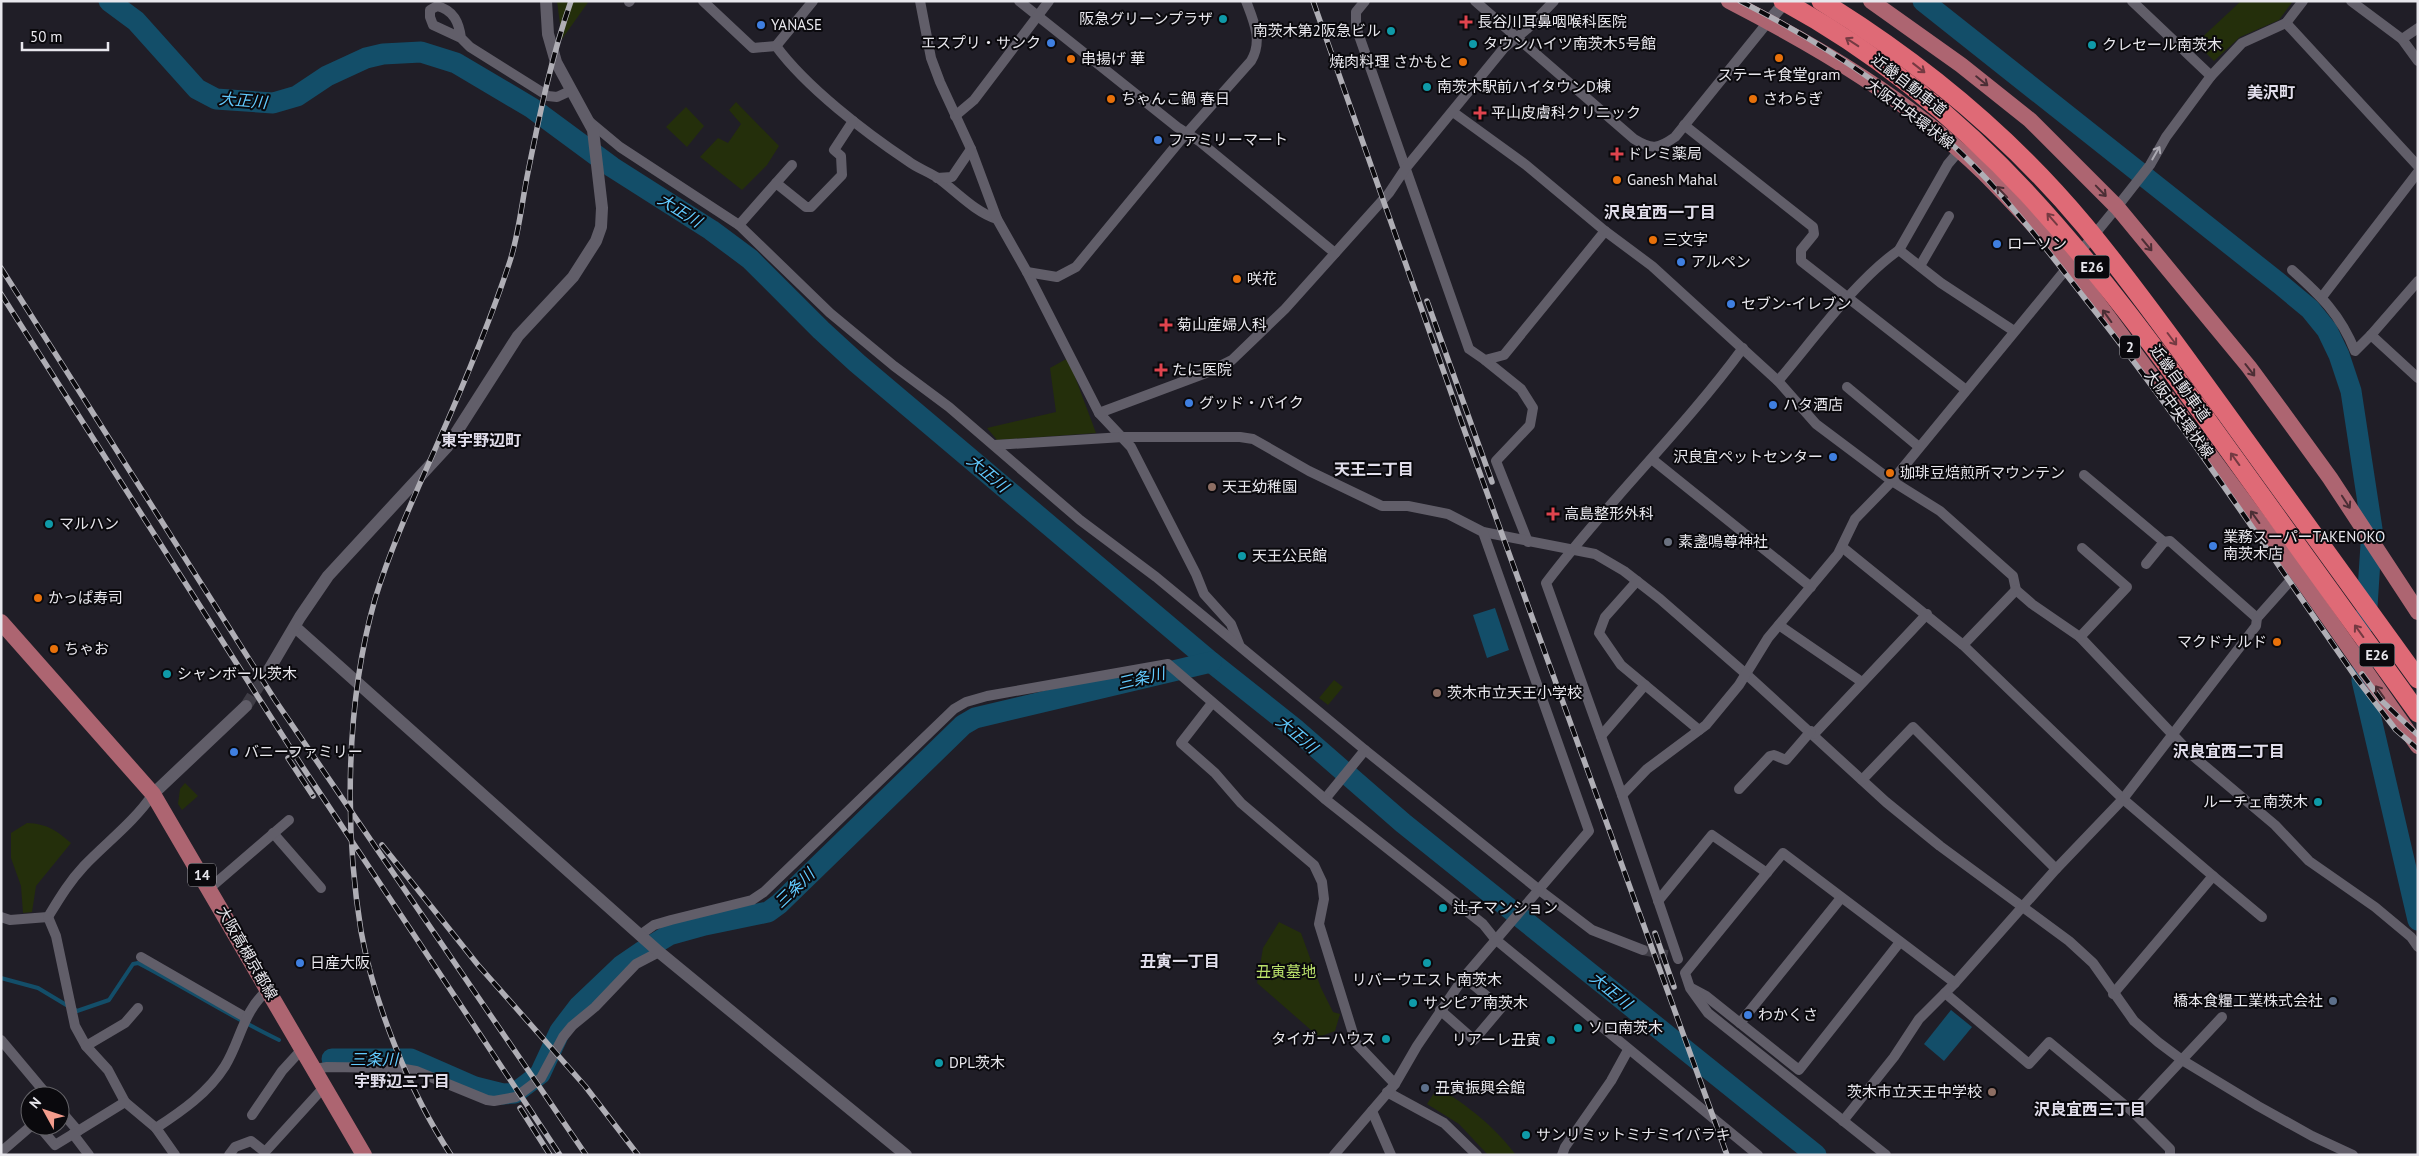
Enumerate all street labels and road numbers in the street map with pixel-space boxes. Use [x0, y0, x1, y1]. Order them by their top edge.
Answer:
street label: 近畿自動車道 [1868, 49, 1951, 120]
street label: 大阪中央環状線 [1863, 74, 1958, 153]
road number: E26 [2074, 256, 2110, 278]
road number: 2 [2120, 336, 2140, 358]
street label: 近畿自動車道 [2146, 341, 2215, 425]
street label: 大阪中央環状線 [2141, 366, 2218, 462]
road number: E26 [2360, 644, 2394, 666]
road number: 14 [188, 864, 216, 886]
street label: 大阪高槻京都線 [213, 903, 282, 1003]

